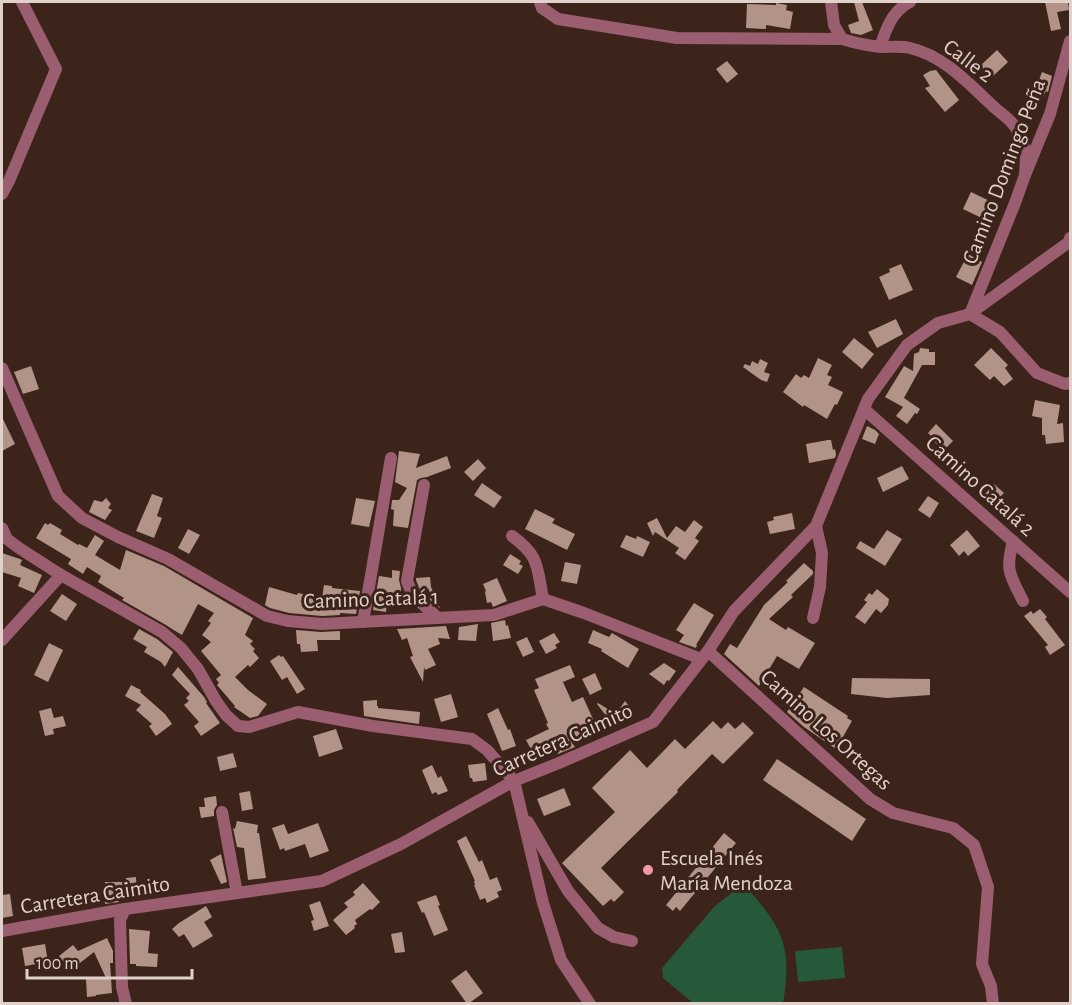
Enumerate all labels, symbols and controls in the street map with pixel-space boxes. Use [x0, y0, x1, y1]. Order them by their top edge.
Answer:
street label: Calle 2 [939, 35, 997, 87]
street label: Camino Domingo Peña [958, 76, 1049, 267]
street label: Camino Catalá 2 [922, 431, 1039, 540]
street label: Camino Catalá 1 [303, 586, 439, 612]
street label: Camino Los Ortegas [757, 665, 896, 794]
street label: Carretera Caimito [489, 699, 636, 781]
place label: Escuela Inés María Mendoza [660, 847, 793, 894]
marker: Escuela Inés María Mendoza [641, 863, 655, 877]
street label: Carretera Caimito [19, 872, 171, 918]
scale bar [27, 942, 192, 980]
text: 100 m [36, 955, 79, 973]

